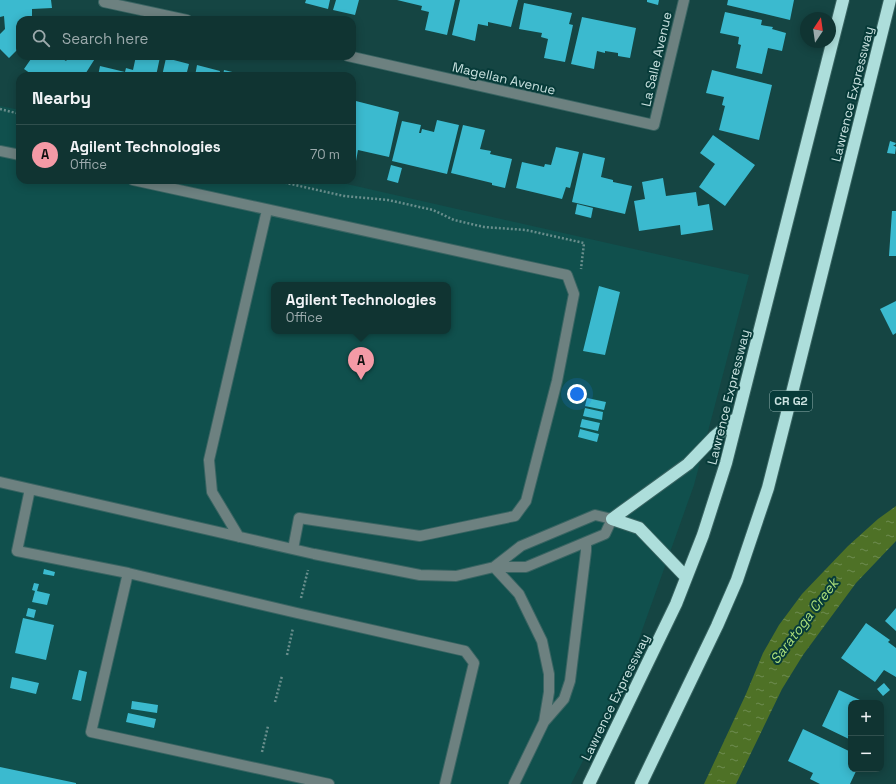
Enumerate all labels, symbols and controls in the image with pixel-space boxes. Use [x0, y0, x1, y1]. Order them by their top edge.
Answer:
street label: La Salle Avenue [637, 10, 676, 108]
north arrow [800, 12, 836, 48]
search box [16, 16, 356, 60]
street label: Lawrence Expressway [827, 25, 878, 164]
icon: search [30, 27, 52, 49]
text: Search here [62, 29, 148, 48]
street label: Magellan Avenue [451, 58, 557, 99]
text: Nearby [32, 87, 91, 109]
text: Agilent Technologies [70, 137, 221, 156]
text: A [41, 146, 49, 163]
text: 70 m [310, 146, 340, 163]
text: Office [70, 156, 107, 173]
popup [271, 282, 451, 334]
text: Agilent Technologies [286, 290, 436, 309]
text: Office [286, 309, 323, 326]
street label: Lawrence Expressway [703, 328, 754, 467]
pin: A [348, 347, 374, 380]
your location [567, 384, 587, 404]
road number: CR G2 [770, 391, 812, 411]
water label: Saratoga Creek [766, 573, 843, 668]
street label: Lawrence Expressway [577, 631, 654, 763]
map controls [848, 700, 884, 772]
button: + [848, 700, 884, 736]
button: − [848, 736, 884, 772]

